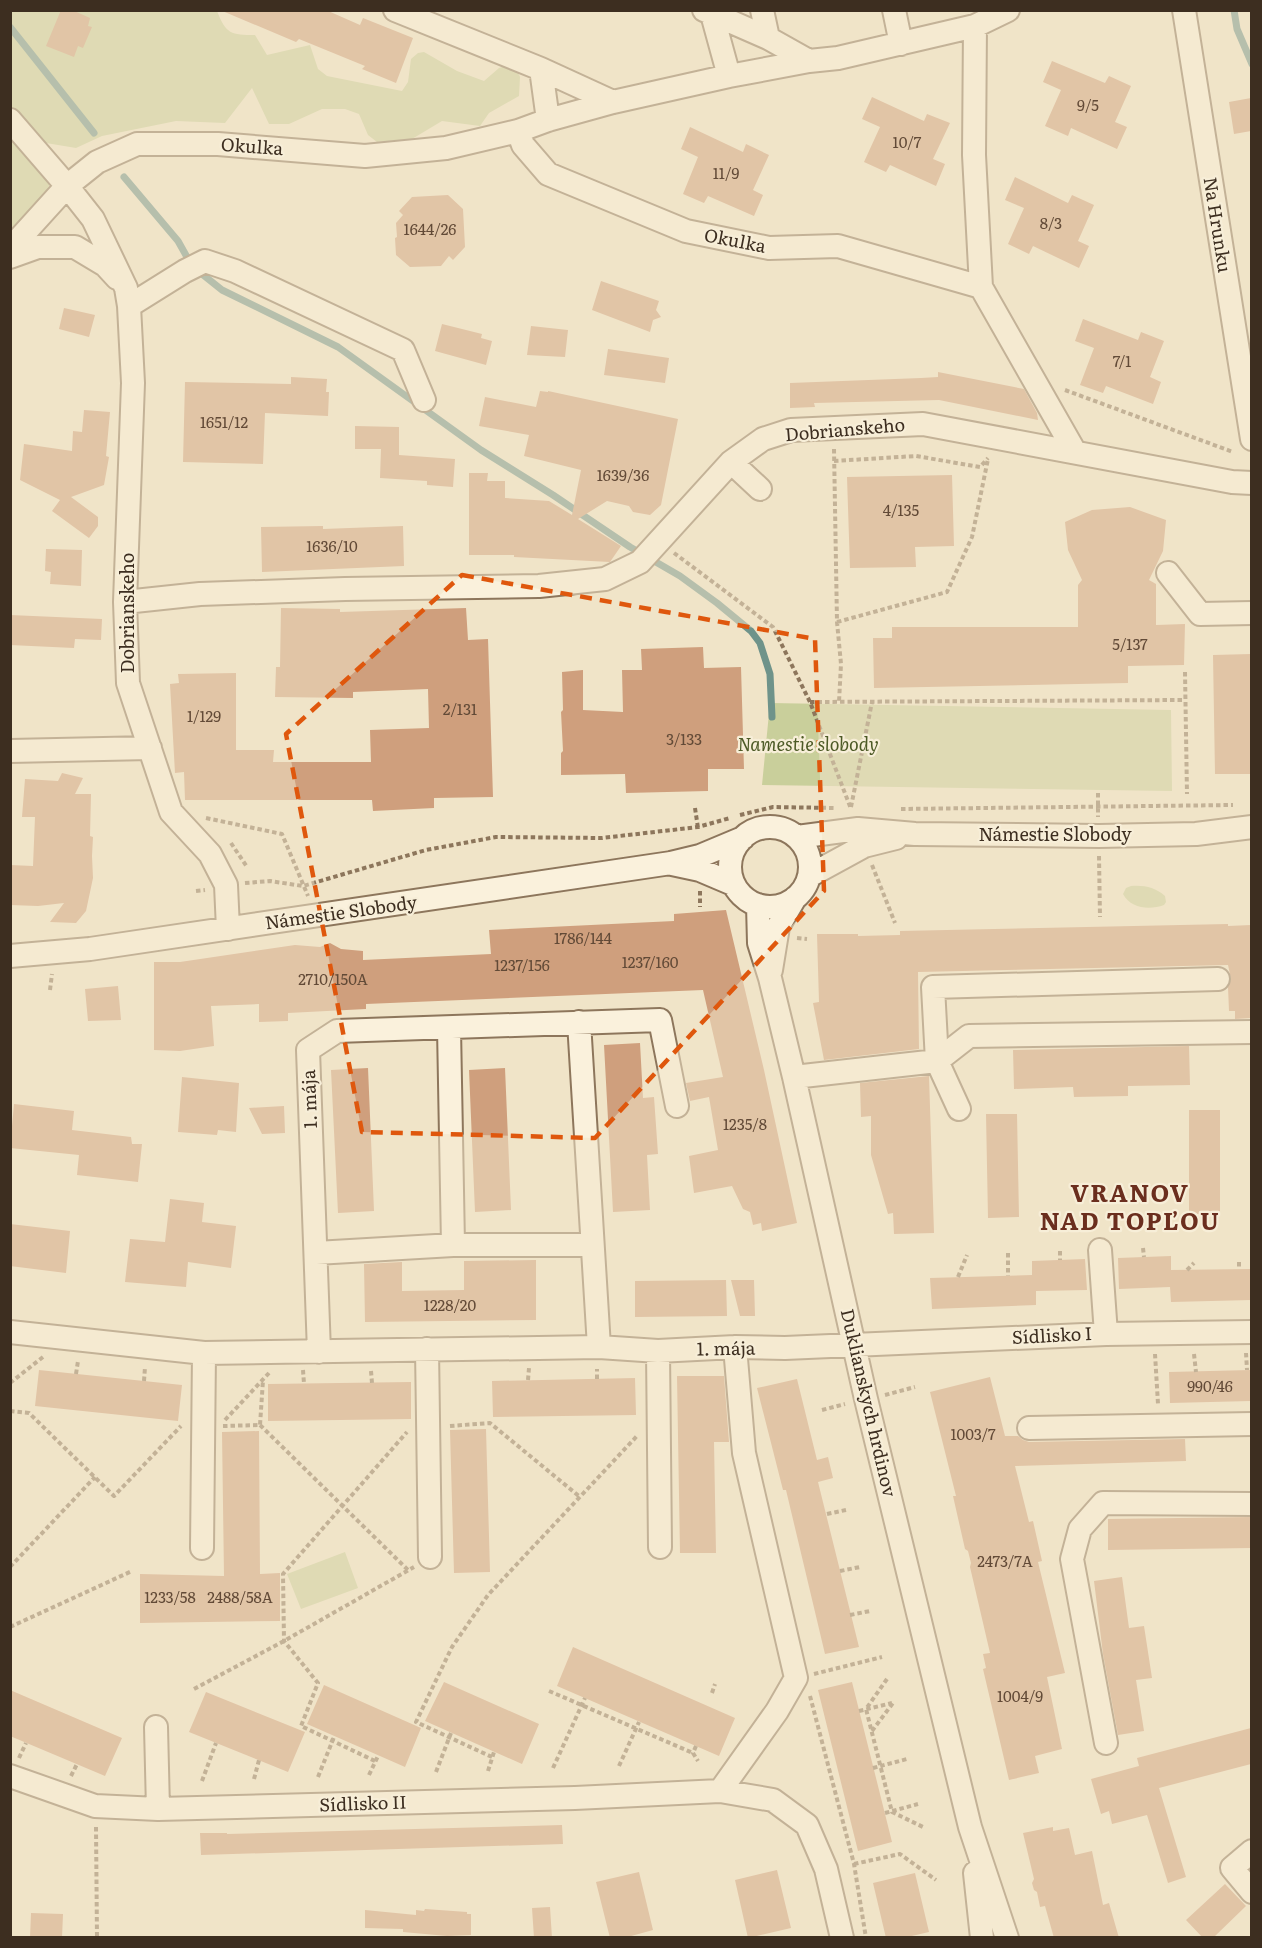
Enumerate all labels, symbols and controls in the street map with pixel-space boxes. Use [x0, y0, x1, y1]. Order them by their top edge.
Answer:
house number: 9/5 [1077, 93, 1099, 116]
street label: Okulka [220, 130, 284, 161]
house number: 10/7 [893, 130, 922, 153]
house number: 11/9 [713, 161, 739, 184]
street label: Na Hrunku [1198, 175, 1239, 275]
house number: 8/3 [1040, 211, 1062, 234]
house number: 1644/26 [404, 217, 456, 240]
street label: Okulka [702, 220, 769, 259]
house number: 7/1 [1113, 349, 1131, 372]
house number: 1651/12 [200, 410, 248, 433]
street label: Dobrianskeho [784, 410, 906, 447]
house number: 1639/36 [597, 463, 649, 486]
house number: 4/135 [883, 498, 920, 521]
house number: 1636/10 [306, 534, 358, 557]
street label: Dobrianskeho [113, 553, 140, 673]
house number: 5/137 [1112, 632, 1148, 655]
house number: 2/131 [443, 697, 477, 720]
house number: 1/129 [187, 704, 221, 727]
house number: 3/133 [666, 727, 702, 750]
park label: Namestie slobody [737, 730, 879, 757]
street label: Námestie Slobody [978, 820, 1132, 847]
street label: Námestie Slobody [263, 887, 419, 936]
house number: 1786/144 [554, 926, 612, 949]
house number: 1237/160 [622, 950, 679, 973]
house number: 1237/156 [494, 953, 550, 976]
house number: 2710/150A [298, 967, 368, 990]
street label: 1. mája [294, 1069, 323, 1129]
house number: 1235/8 [723, 1112, 767, 1135]
district label: VRANOV NAD TOPĽOU [1040, 1174, 1220, 1237]
house number: 1228/20 [424, 1293, 476, 1316]
street label: Duklianskych hrdinov [835, 1306, 904, 1500]
street label: Sídlisko I [1011, 1319, 1093, 1350]
street label: 1. mája [696, 1333, 756, 1362]
house number: 990/46 [1187, 1374, 1233, 1397]
house number: 1003/7 [950, 1422, 996, 1445]
house number: 2473/7A [977, 1549, 1033, 1572]
house number: 1233/58 [144, 1585, 196, 1608]
house number: 2488/58A [207, 1585, 273, 1608]
house number: 1004/9 [997, 1684, 1043, 1707]
street label: Sídlisko II [319, 1787, 407, 1818]

